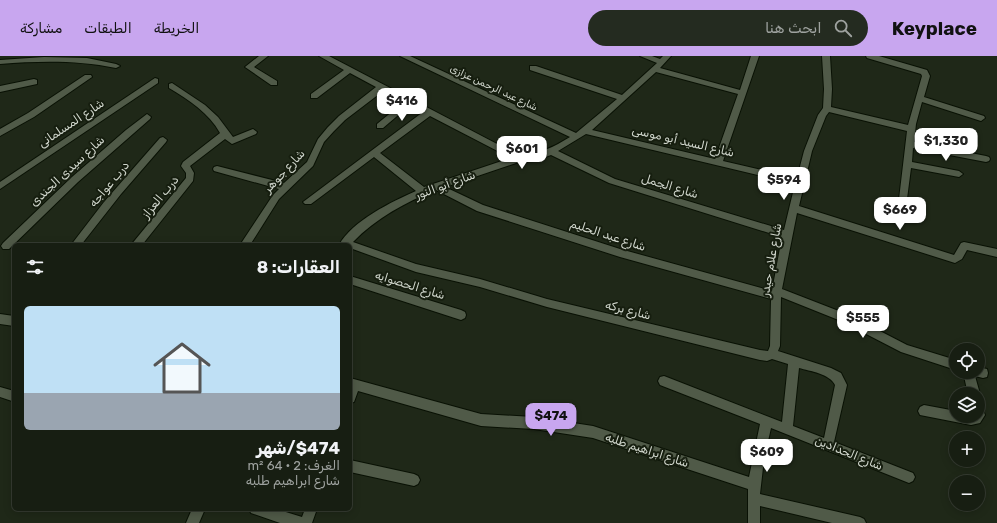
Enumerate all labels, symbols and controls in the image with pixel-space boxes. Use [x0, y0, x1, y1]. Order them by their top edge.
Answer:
search box [588, 10, 868, 46]
icon: search [832, 17, 854, 39]
text: Keyplace [892, 17, 977, 40]
text: ابحث هنا [765, 19, 822, 37]
text: مشاركة [20, 20, 62, 37]
text: الطبقات [84, 20, 132, 37]
text: الخريطة [154, 20, 199, 37]
street label: شارع عبد الرحمن عزازى [447, 62, 539, 114]
pin: $416 [378, 88, 426, 122]
text: $416 [386, 93, 418, 108]
street label: شارع المسلمانى [35, 96, 108, 152]
street label: شارع السيد أبو موسى [630, 122, 736, 162]
pin: $1,330 [913, 128, 979, 162]
street label: شارع سيدى الجندى [27, 133, 109, 211]
text: $1,330 [924, 133, 968, 148]
pin: $601 [498, 136, 546, 170]
text: $601 [506, 141, 538, 156]
street label: شارع جوهر [260, 146, 309, 198]
street label: درب عواجه [86, 158, 133, 210]
pin: $594 [760, 167, 808, 201]
street label: شارع أبو النور [412, 168, 478, 205]
street label: شارع الجمل [639, 171, 700, 203]
text: $594 [767, 172, 801, 187]
street label: درب العزاز [138, 173, 182, 223]
pin: $669 [876, 197, 924, 231]
text: $669 [883, 202, 917, 217]
street label: شارع عبد الحليم [568, 216, 648, 256]
street label: شارع علام حيدر [757, 222, 786, 299]
icon: filters [24, 256, 46, 278]
text: العقارات: 8 [257, 257, 340, 277]
street label: شارع الحصوايه [373, 268, 447, 304]
street label: شارع بركه [603, 298, 652, 324]
pin: $555 [839, 305, 887, 339]
text: $555 [846, 310, 880, 325]
icon: home [146, 332, 218, 404]
map controls [949, 343, 985, 511]
button: locate [949, 343, 985, 379]
button: layers [949, 387, 985, 423]
pin: $474 [527, 403, 575, 437]
text: $474 [534, 408, 568, 423]
street label: شارع ابراهيم طلبه [603, 430, 691, 472]
button: + [949, 431, 985, 467]
street label: شارع الحدادين [812, 433, 885, 475]
text: $474/شهر [256, 438, 340, 458]
pin: $609 [743, 439, 791, 473]
text: $609 [750, 444, 784, 459]
text: الغرف: 2 · 64 m² [248, 458, 340, 473]
text: شارع ابراهيم طلبه [246, 473, 340, 488]
button: − [949, 475, 985, 511]

